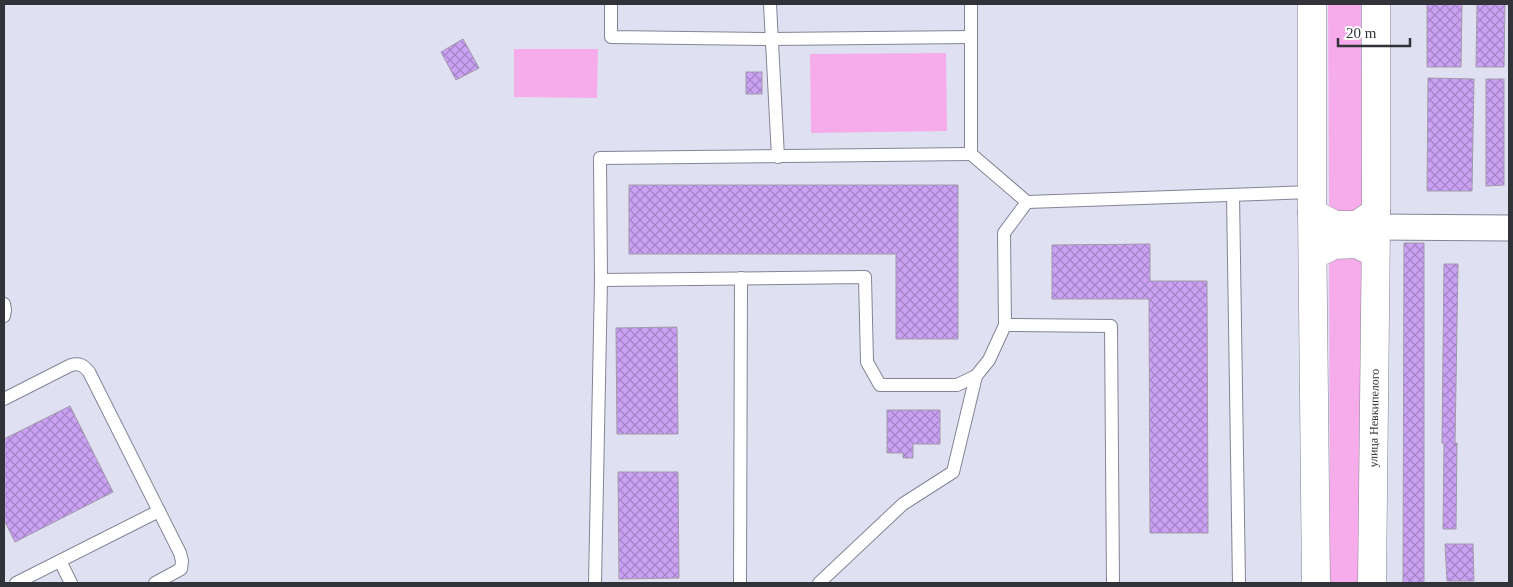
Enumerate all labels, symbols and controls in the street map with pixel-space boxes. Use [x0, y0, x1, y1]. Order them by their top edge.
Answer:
scale bar [1338, 15, 1410, 47]
text: 20 m [1346, 25, 1377, 41]
street label: улица Невкипелого [1366, 368, 1382, 468]

